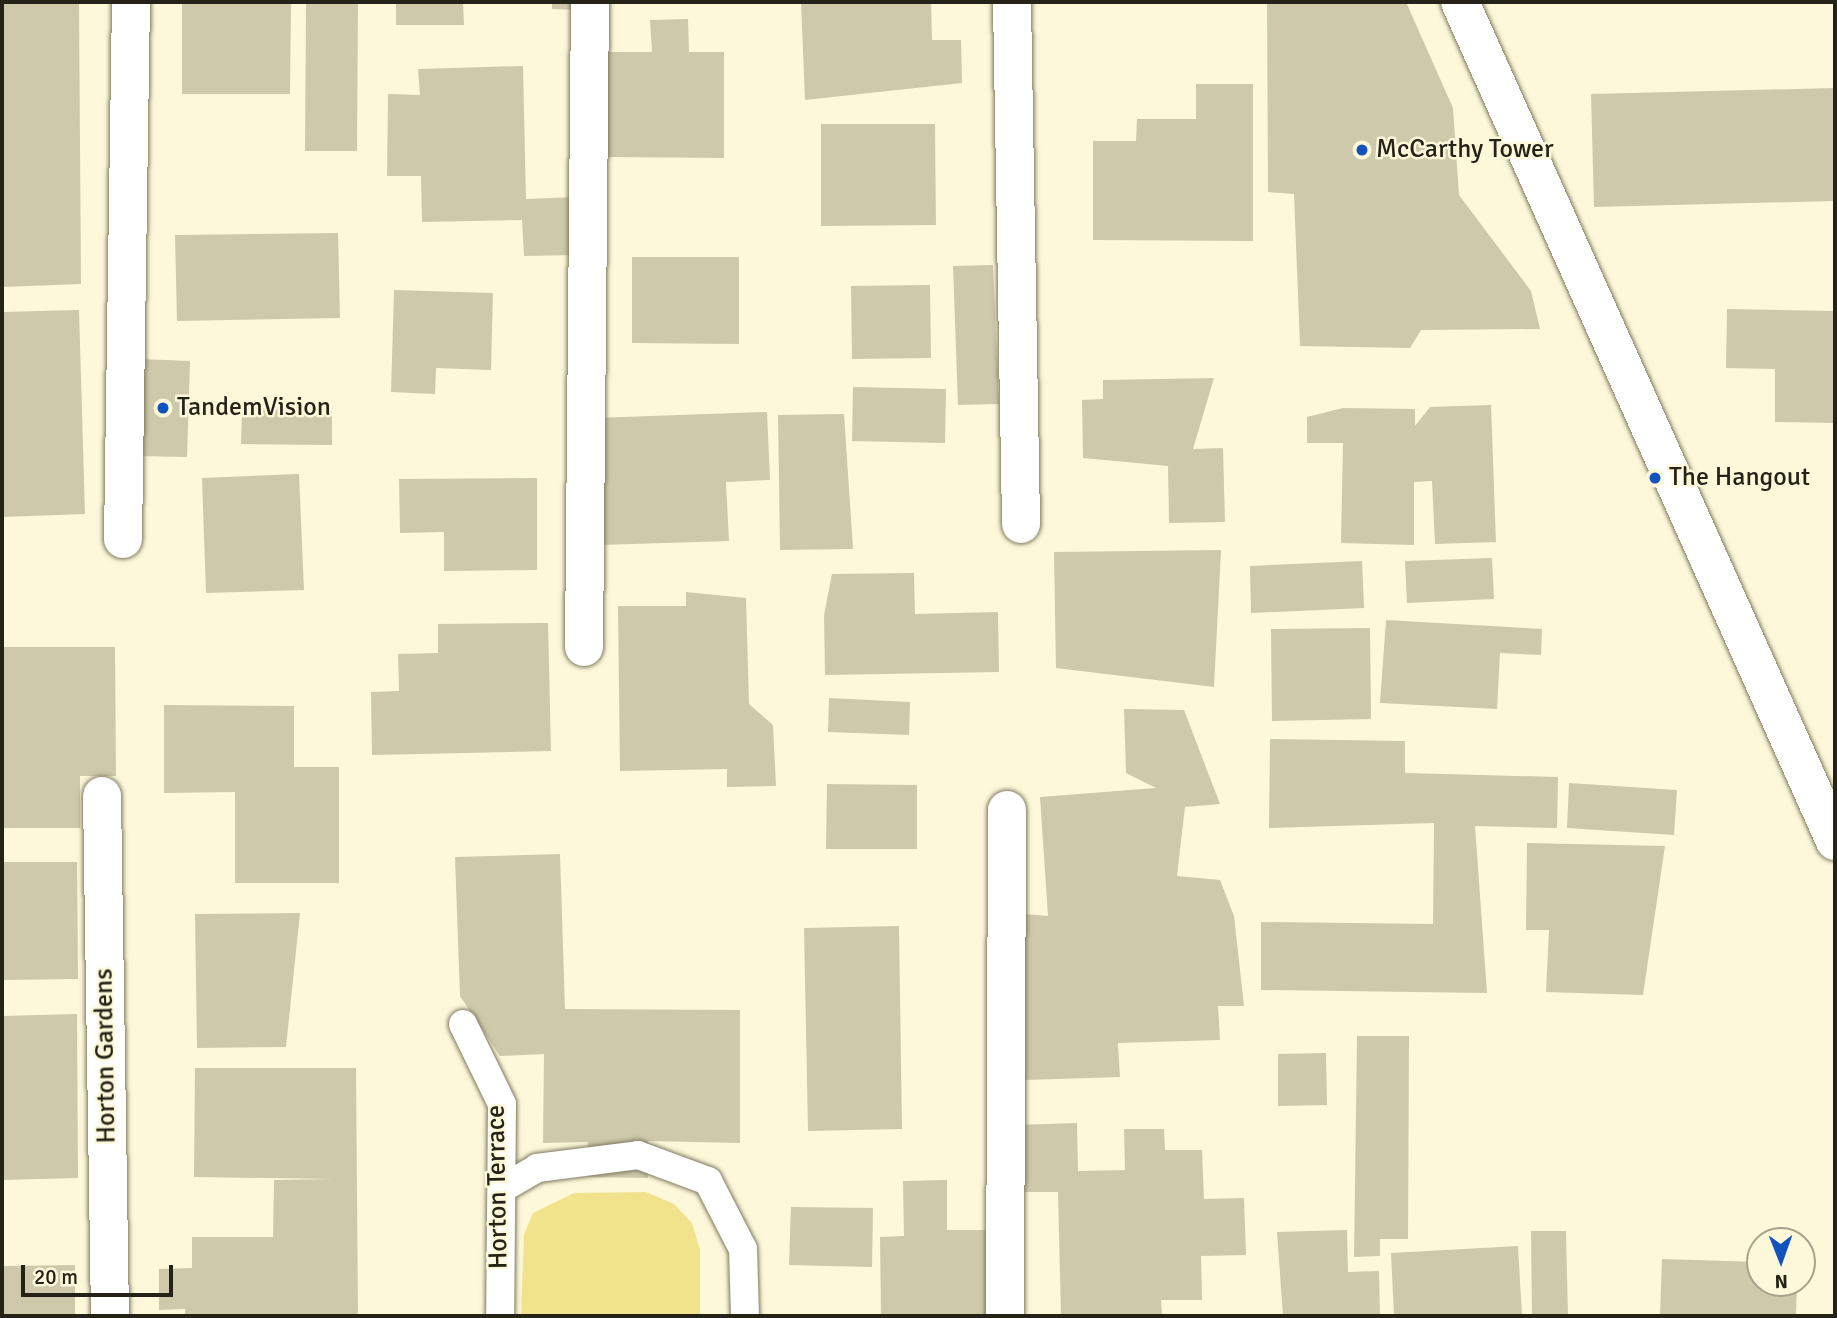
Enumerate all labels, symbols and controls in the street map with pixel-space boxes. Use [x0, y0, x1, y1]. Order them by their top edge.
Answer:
place label: McCarthy Tower [1376, 134, 1554, 166]
marker: McCarthy Tower [1354, 142, 1370, 158]
place label: TandemVision [177, 392, 331, 424]
marker: TandemVision [155, 400, 171, 416]
place label: The Hangout [1669, 462, 1810, 494]
marker: The Hangout [1647, 470, 1663, 486]
street label: Horton Gardens [89, 968, 123, 1144]
street label: Horton Terrace [481, 1105, 515, 1269]
north arrow [1746, 1227, 1816, 1297]
scale bar [24, 1252, 177, 1296]
text: 20 m [34, 1264, 78, 1290]
text: N [1775, 1269, 1788, 1293]

